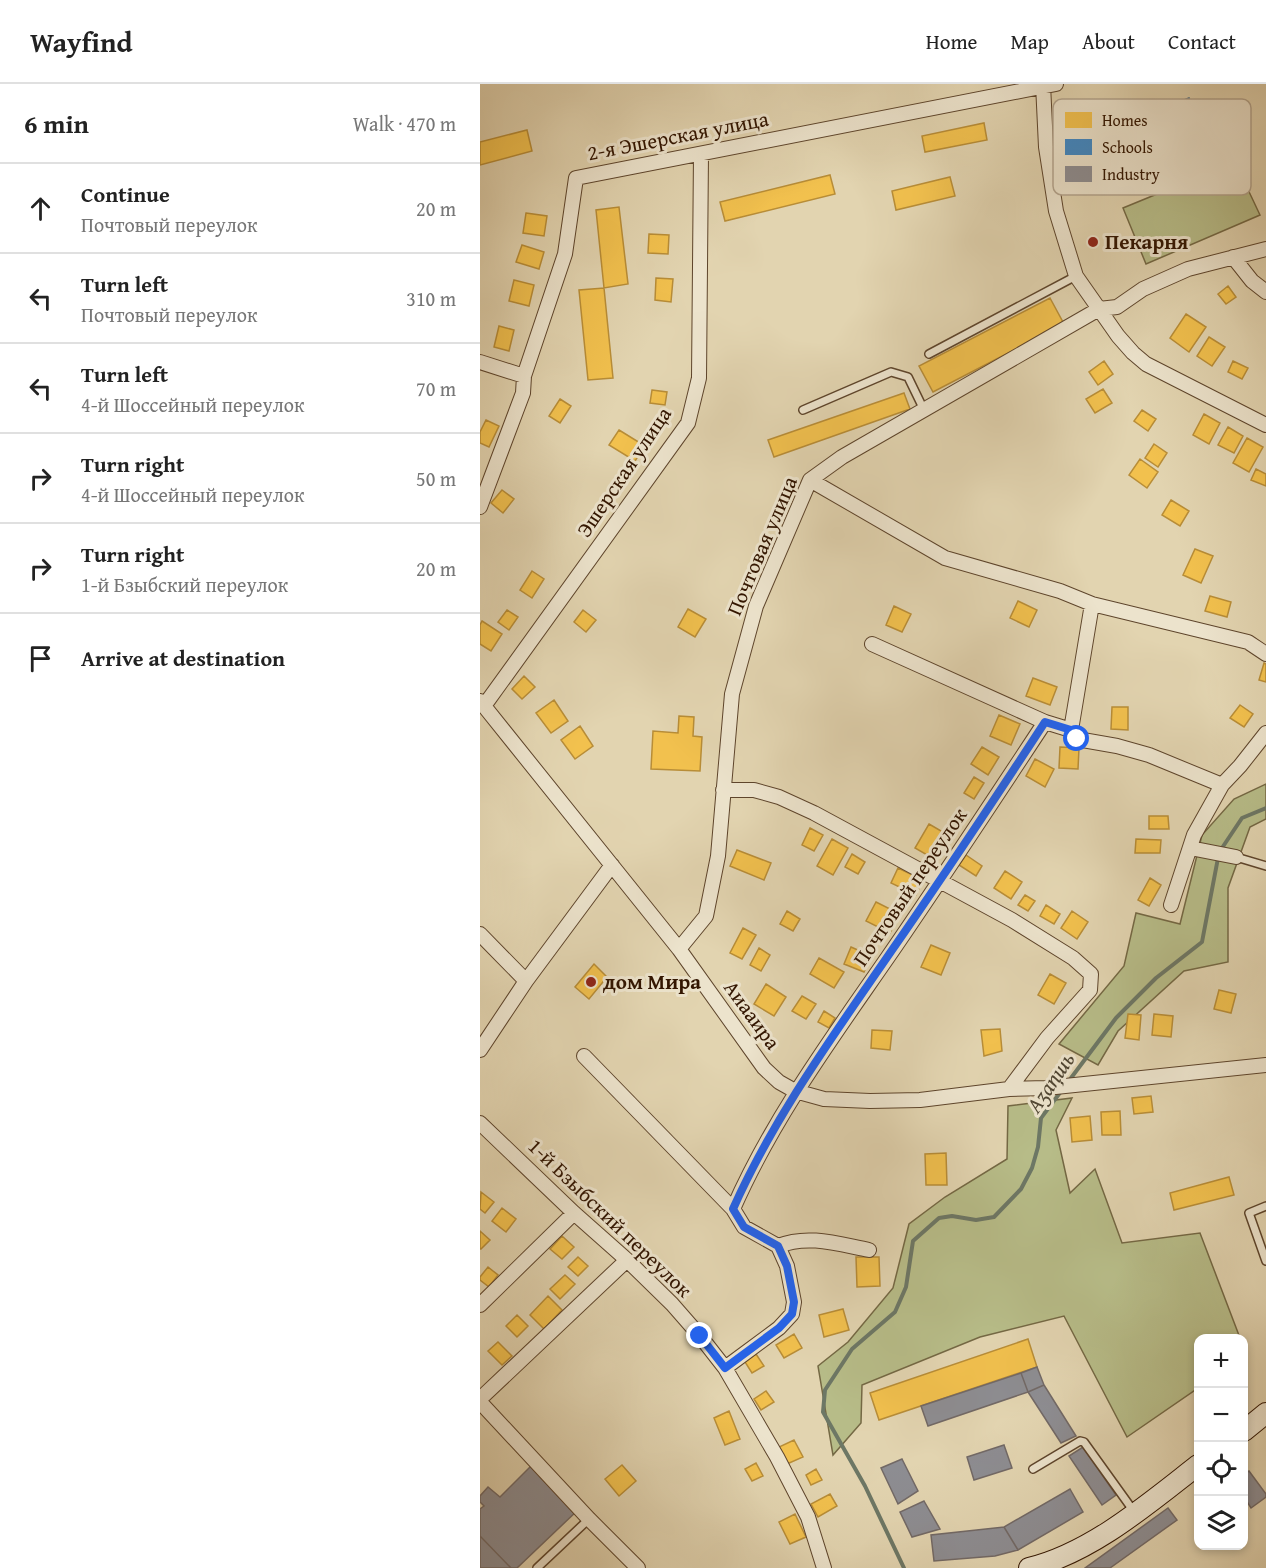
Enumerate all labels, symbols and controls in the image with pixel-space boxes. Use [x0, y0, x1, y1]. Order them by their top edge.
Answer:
text: Wayfind [30, 21, 132, 62]
text: Home [926, 26, 977, 57]
text: Map [1010, 26, 1049, 57]
text: About [1082, 26, 1135, 57]
text: Contact [1168, 26, 1236, 57]
legend [1053, 99, 1251, 195]
street label: 2-я Эшерская улица [585, 103, 771, 168]
text: 6 min [24, 104, 89, 143]
text: Homes [1102, 108, 1148, 132]
text: Walk · 470 m [353, 109, 456, 138]
text: Schools [1102, 135, 1153, 159]
text: Industry [1102, 162, 1160, 186]
text: Continue [81, 178, 170, 210]
icon: ahead [24, 192, 57, 225]
text: 20 m [416, 194, 456, 223]
text: Почтовый переулок [81, 210, 257, 239]
place label: Пекарня [1105, 226, 1188, 257]
marker: Пекарня [1086, 235, 1100, 249]
text: Turn left [81, 268, 168, 300]
icon: left [24, 282, 57, 315]
text: 310 m [406, 284, 456, 313]
text: Почтовый переулок [81, 300, 257, 329]
text: Turn left [81, 358, 168, 390]
icon: left [24, 372, 57, 405]
text: 70 m [416, 374, 456, 403]
text: 4-й Шоссейный переулок [81, 390, 304, 419]
street label: Эшерская улица [568, 400, 679, 543]
text: Turn right [81, 448, 184, 480]
icon: right [24, 462, 57, 495]
text: 50 m [416, 464, 456, 493]
street label: Почтовая улица [718, 471, 805, 620]
text: 4-й Шоссейный переулок [81, 480, 304, 509]
text: Turn right [81, 538, 184, 570]
icon: right [24, 552, 57, 585]
text: 20 m [416, 554, 456, 583]
text: 1-й Бзыбский переулок [81, 570, 288, 599]
icon: arrive [24, 642, 57, 675]
text: Arrive at destination [81, 642, 285, 674]
route start [1063, 725, 1089, 751]
street label: Почтовый переулок [845, 801, 974, 972]
place label: дом Мира [603, 966, 701, 997]
street label: Аиааира [717, 974, 788, 1056]
marker: дом Мира [584, 975, 598, 989]
water label: Аӡаԥшь [1017, 1045, 1082, 1120]
street label: 1-й Бзыбский переулок [521, 1131, 699, 1304]
route end [686, 1322, 712, 1348]
map controls [1194, 1334, 1248, 1550]
button: + [1194, 1334, 1248, 1388]
button: − [1194, 1388, 1248, 1442]
button: locate [1194, 1442, 1248, 1496]
button: layers [1194, 1496, 1248, 1550]

